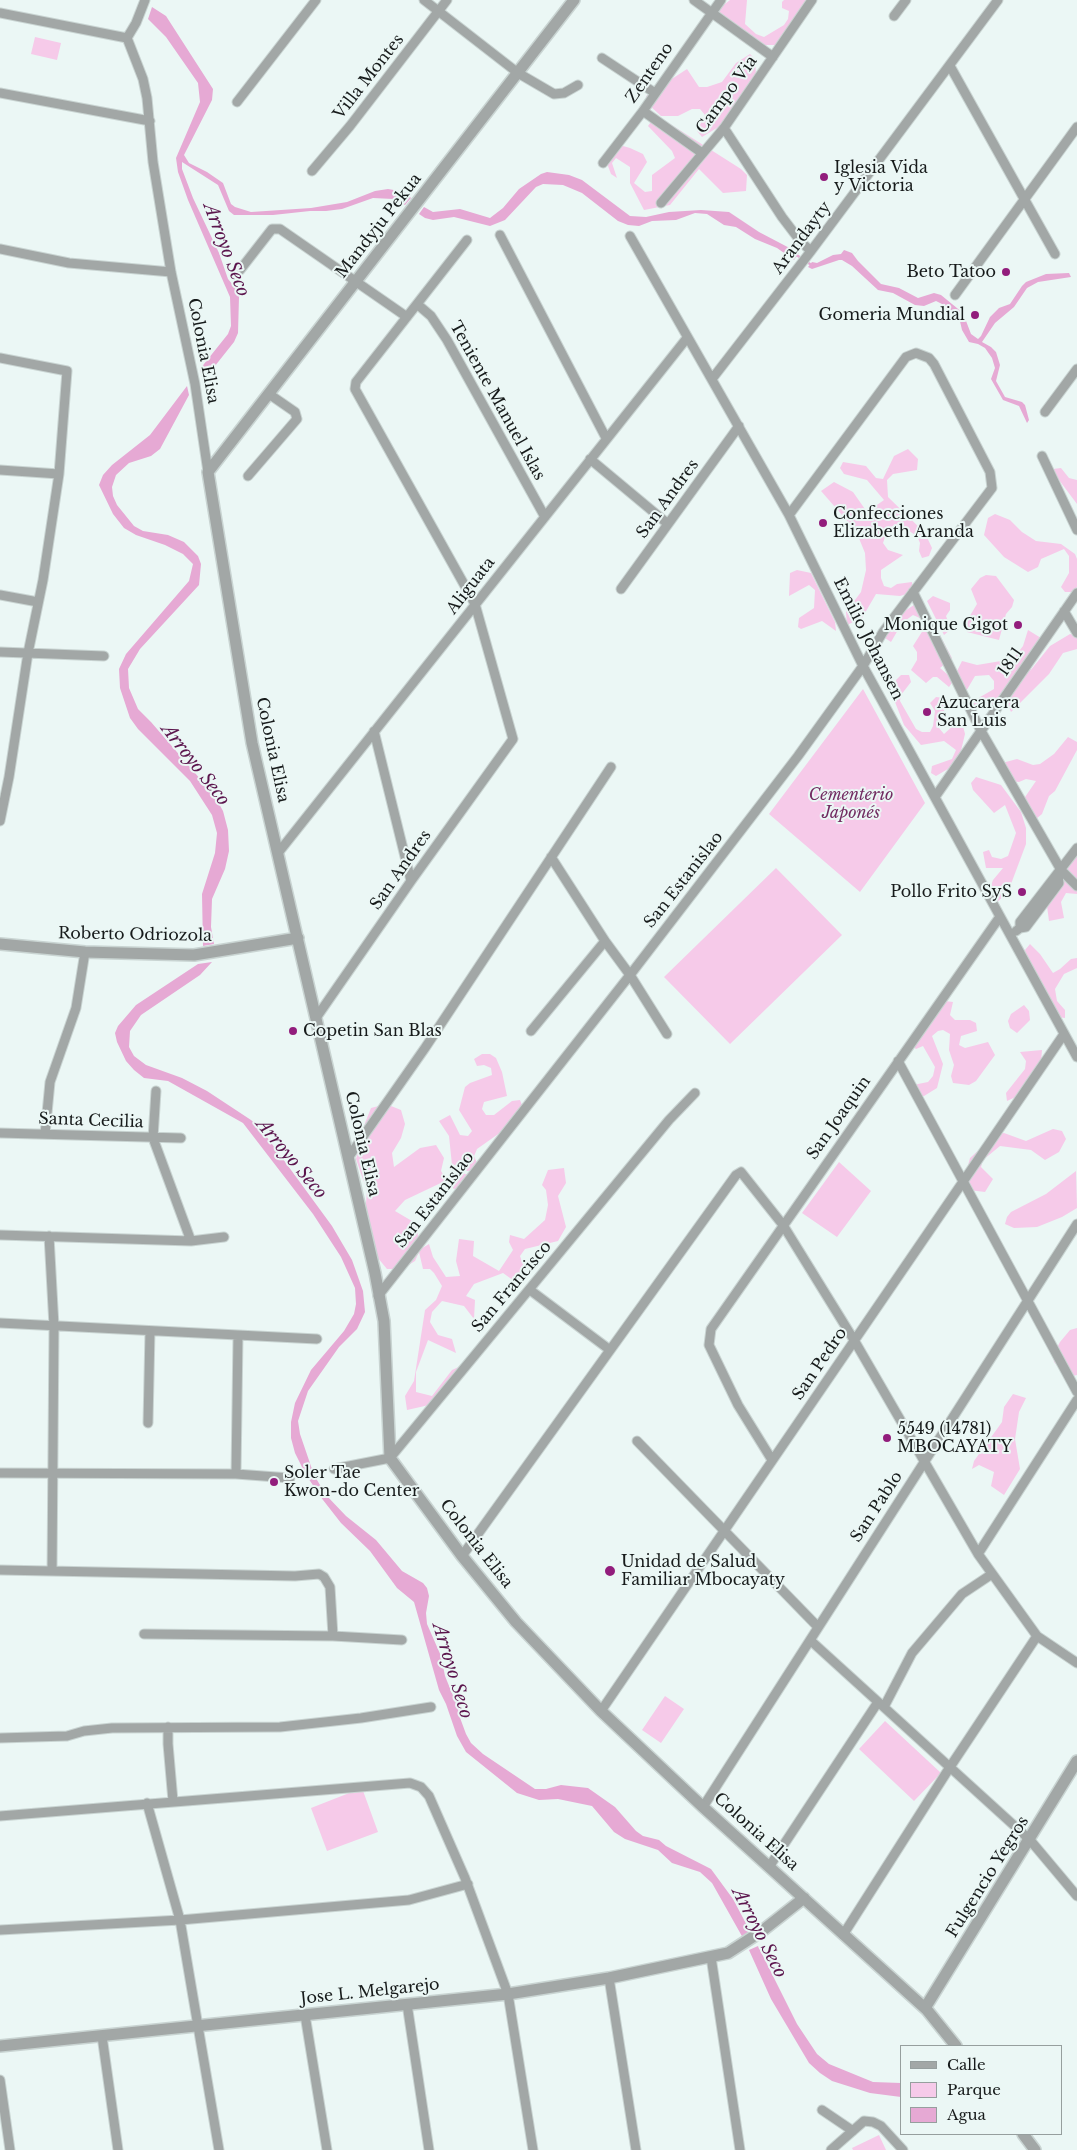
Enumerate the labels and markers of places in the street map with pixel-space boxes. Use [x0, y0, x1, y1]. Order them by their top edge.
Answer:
place label: Iglesia Vida y Victoria [834, 158, 928, 196]
marker: Iglesia Vida y Victoria [818, 171, 830, 183]
place label: Beto Tatoo [906, 262, 996, 282]
marker: Beto Tatoo [1000, 266, 1012, 278]
place label: Gomeria Mundial [819, 305, 965, 325]
marker: Gomeria Mundial [969, 309, 981, 321]
place label: Confecciones Elizabeth Aranda [833, 504, 974, 542]
marker: Confecciones Elizabeth Aranda [817, 517, 829, 529]
place label: Monique Gigot [884, 615, 1008, 635]
marker: Monique Gigot [1012, 619, 1024, 631]
place label: Azucarera San Luis [937, 693, 1020, 731]
marker: Azucarera San Luis [921, 706, 933, 718]
place label: Pollo Frito SyS [890, 882, 1012, 902]
marker: Pollo Frito SyS [1016, 886, 1028, 898]
place label: Copetin San Blas [303, 1021, 442, 1041]
marker: Copetin San Blas [287, 1025, 299, 1037]
place label: 5549 (14781) MBOCAYATY [897, 1419, 1012, 1457]
marker: 5549 (14781) MBOCAYATY [881, 1432, 893, 1444]
place label: Soler Tae Kwon-do Center [284, 1463, 419, 1501]
marker: Soler Tae Kwon-do Center [268, 1476, 280, 1488]
place label: Unidad de Salud Familiar Mbocayaty [621, 1552, 785, 1590]
marker: Unidad de Salud Familiar Mbocayaty [603, 1564, 617, 1578]

